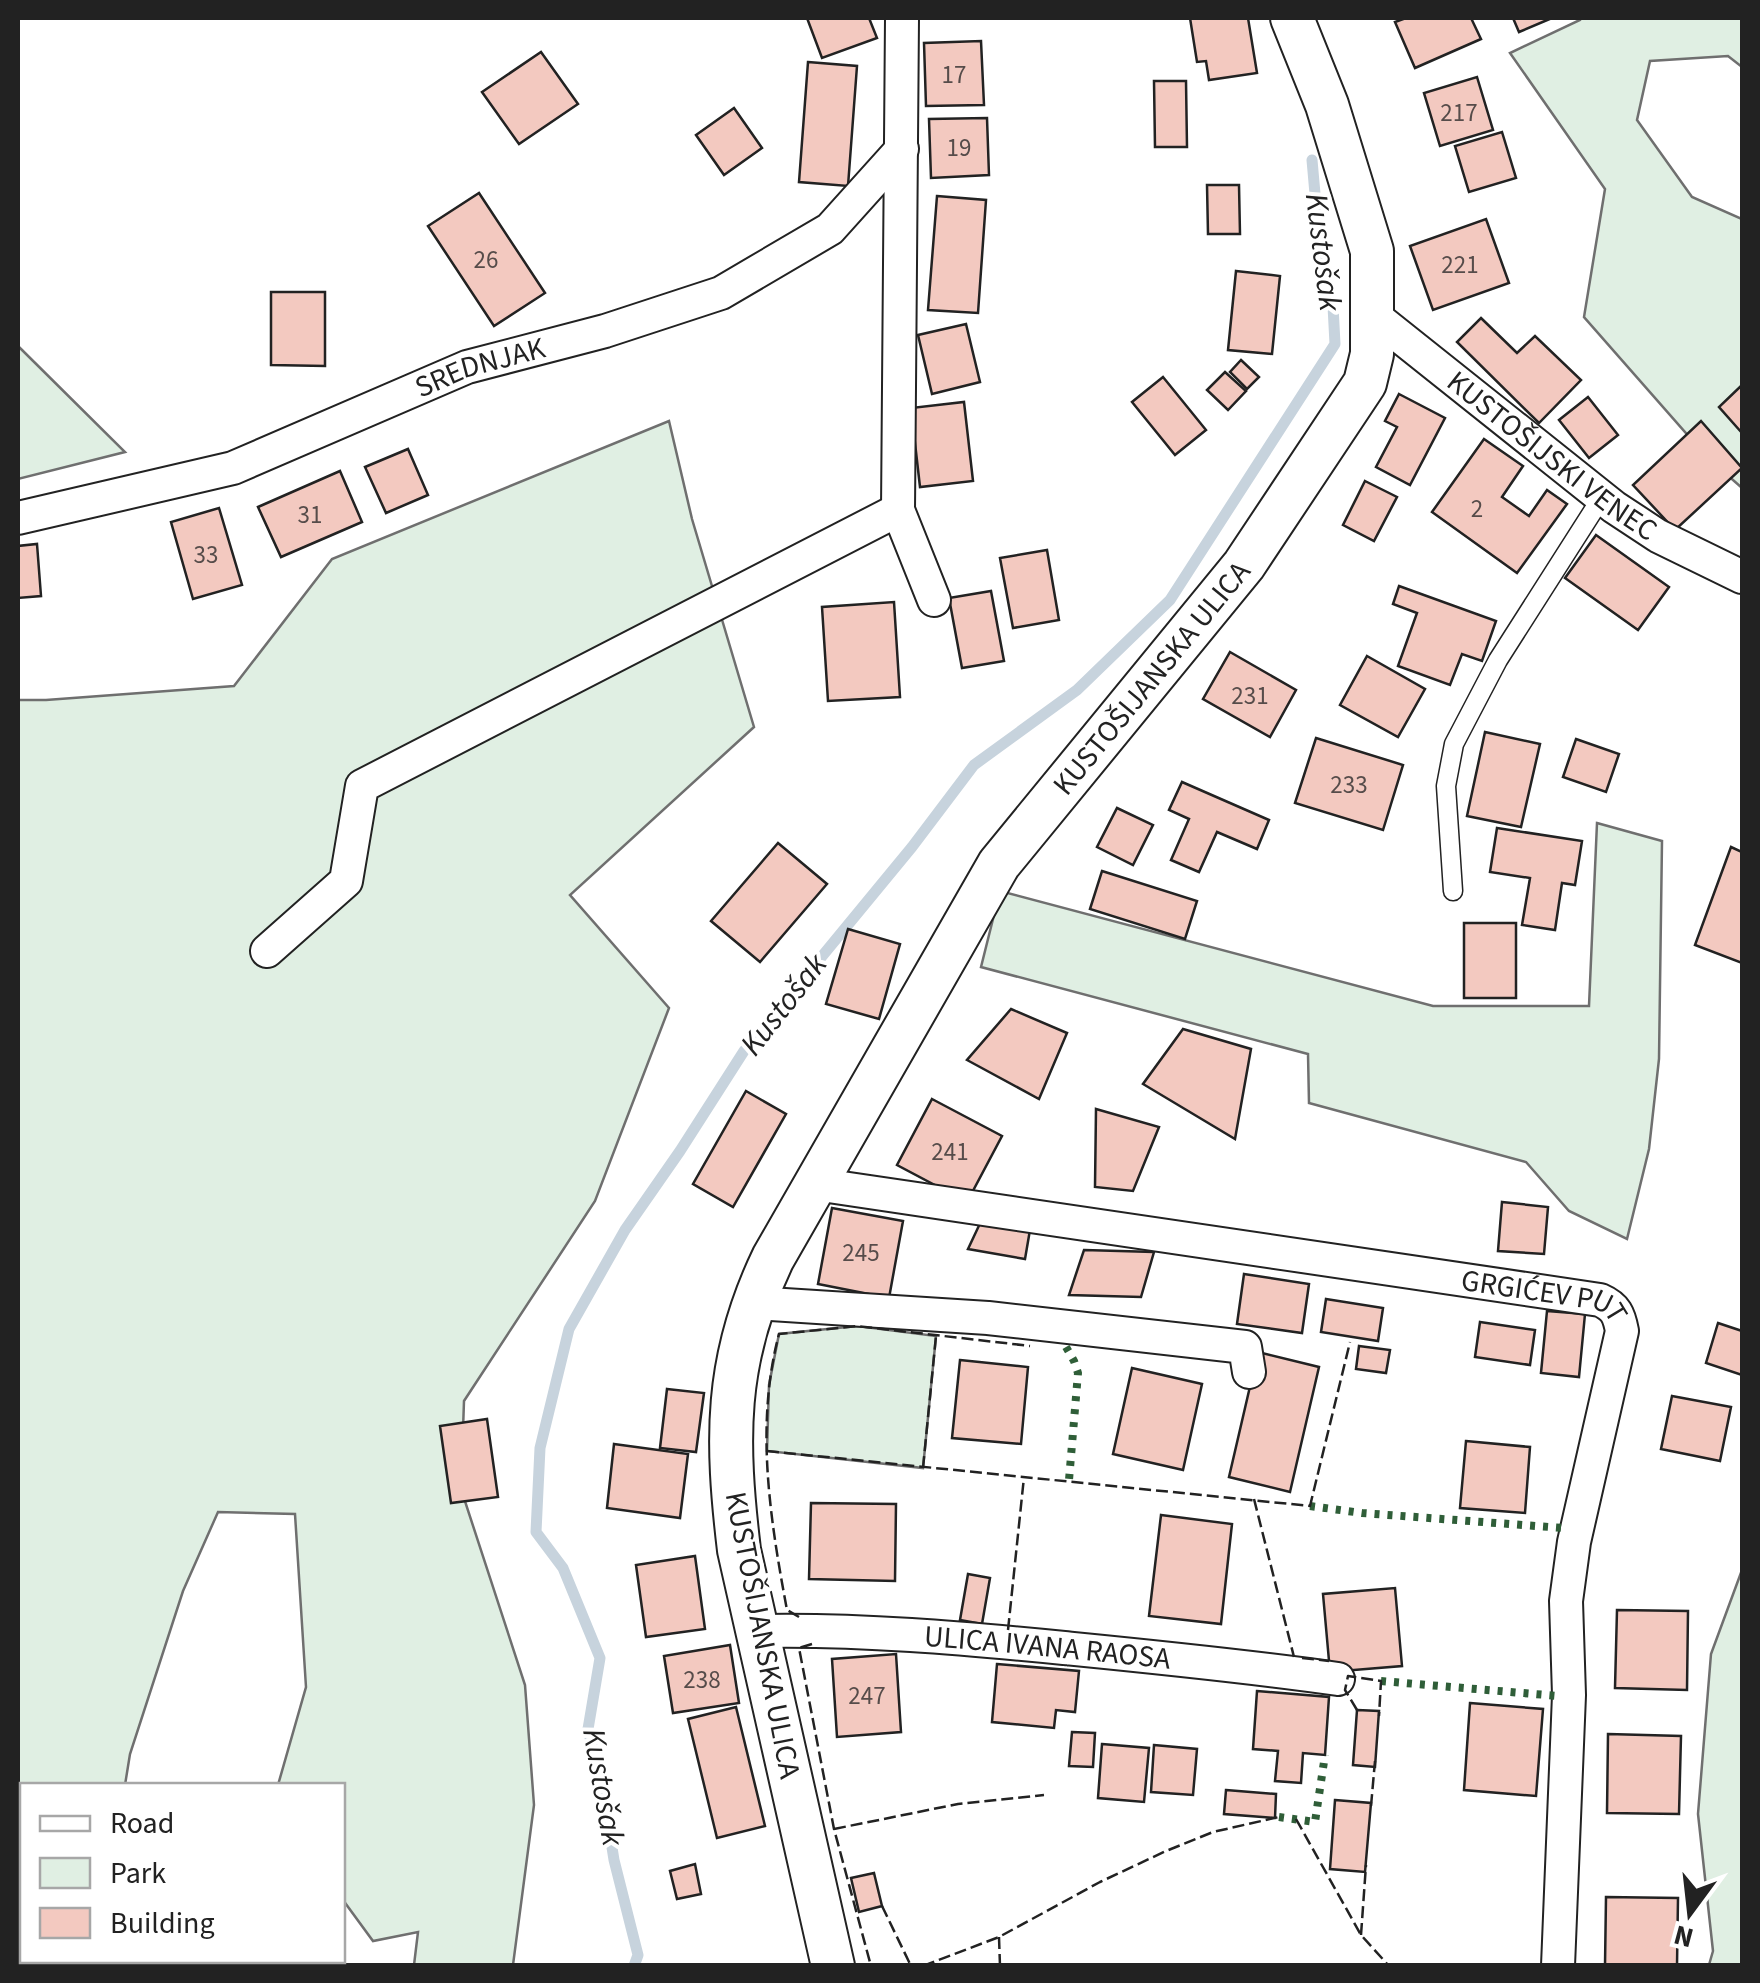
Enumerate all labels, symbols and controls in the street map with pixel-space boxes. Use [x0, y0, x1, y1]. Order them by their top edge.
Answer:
house number: 17 [942, 57, 966, 93]
house number: 217 [1440, 95, 1478, 131]
house number: 19 [947, 130, 971, 166]
water label: Kustošak [1293, 190, 1353, 315]
house number: 26 [474, 242, 498, 278]
house number: 221 [1441, 247, 1479, 283]
street label: SREDNJAK [408, 326, 550, 409]
street label: KUSTOŠIJSKI VENEC [1438, 361, 1666, 552]
house number: 2 [1471, 491, 1483, 527]
house number: 31 [298, 497, 322, 533]
house number: 33 [194, 537, 218, 573]
street label: KUSTOŠIJANSKA ULICA [1043, 551, 1261, 805]
house number: 231 [1231, 678, 1269, 714]
house number: 233 [1330, 767, 1368, 803]
water label: Kustošak [729, 943, 839, 1065]
house number: 241 [931, 1134, 969, 1170]
house number: 245 [842, 1235, 880, 1271]
street label: GRGIĆEV PUT [1458, 1259, 1638, 1331]
street label: KUSTOŠIJANSKA ULICA [714, 1488, 812, 1783]
street label: ULICA IVANA RAOSA [923, 1615, 1173, 1681]
house number: 238 [683, 1662, 721, 1698]
house number: 247 [848, 1678, 886, 1714]
water label: Kustošak [570, 1725, 636, 1850]
legend [20, 1783, 345, 1963]
text: Road [110, 1802, 174, 1845]
text: Park [110, 1852, 166, 1895]
north arrow [1640, 1863, 1740, 1963]
text: Building [110, 1902, 215, 1945]
text: N [1670, 1914, 1698, 1958]

